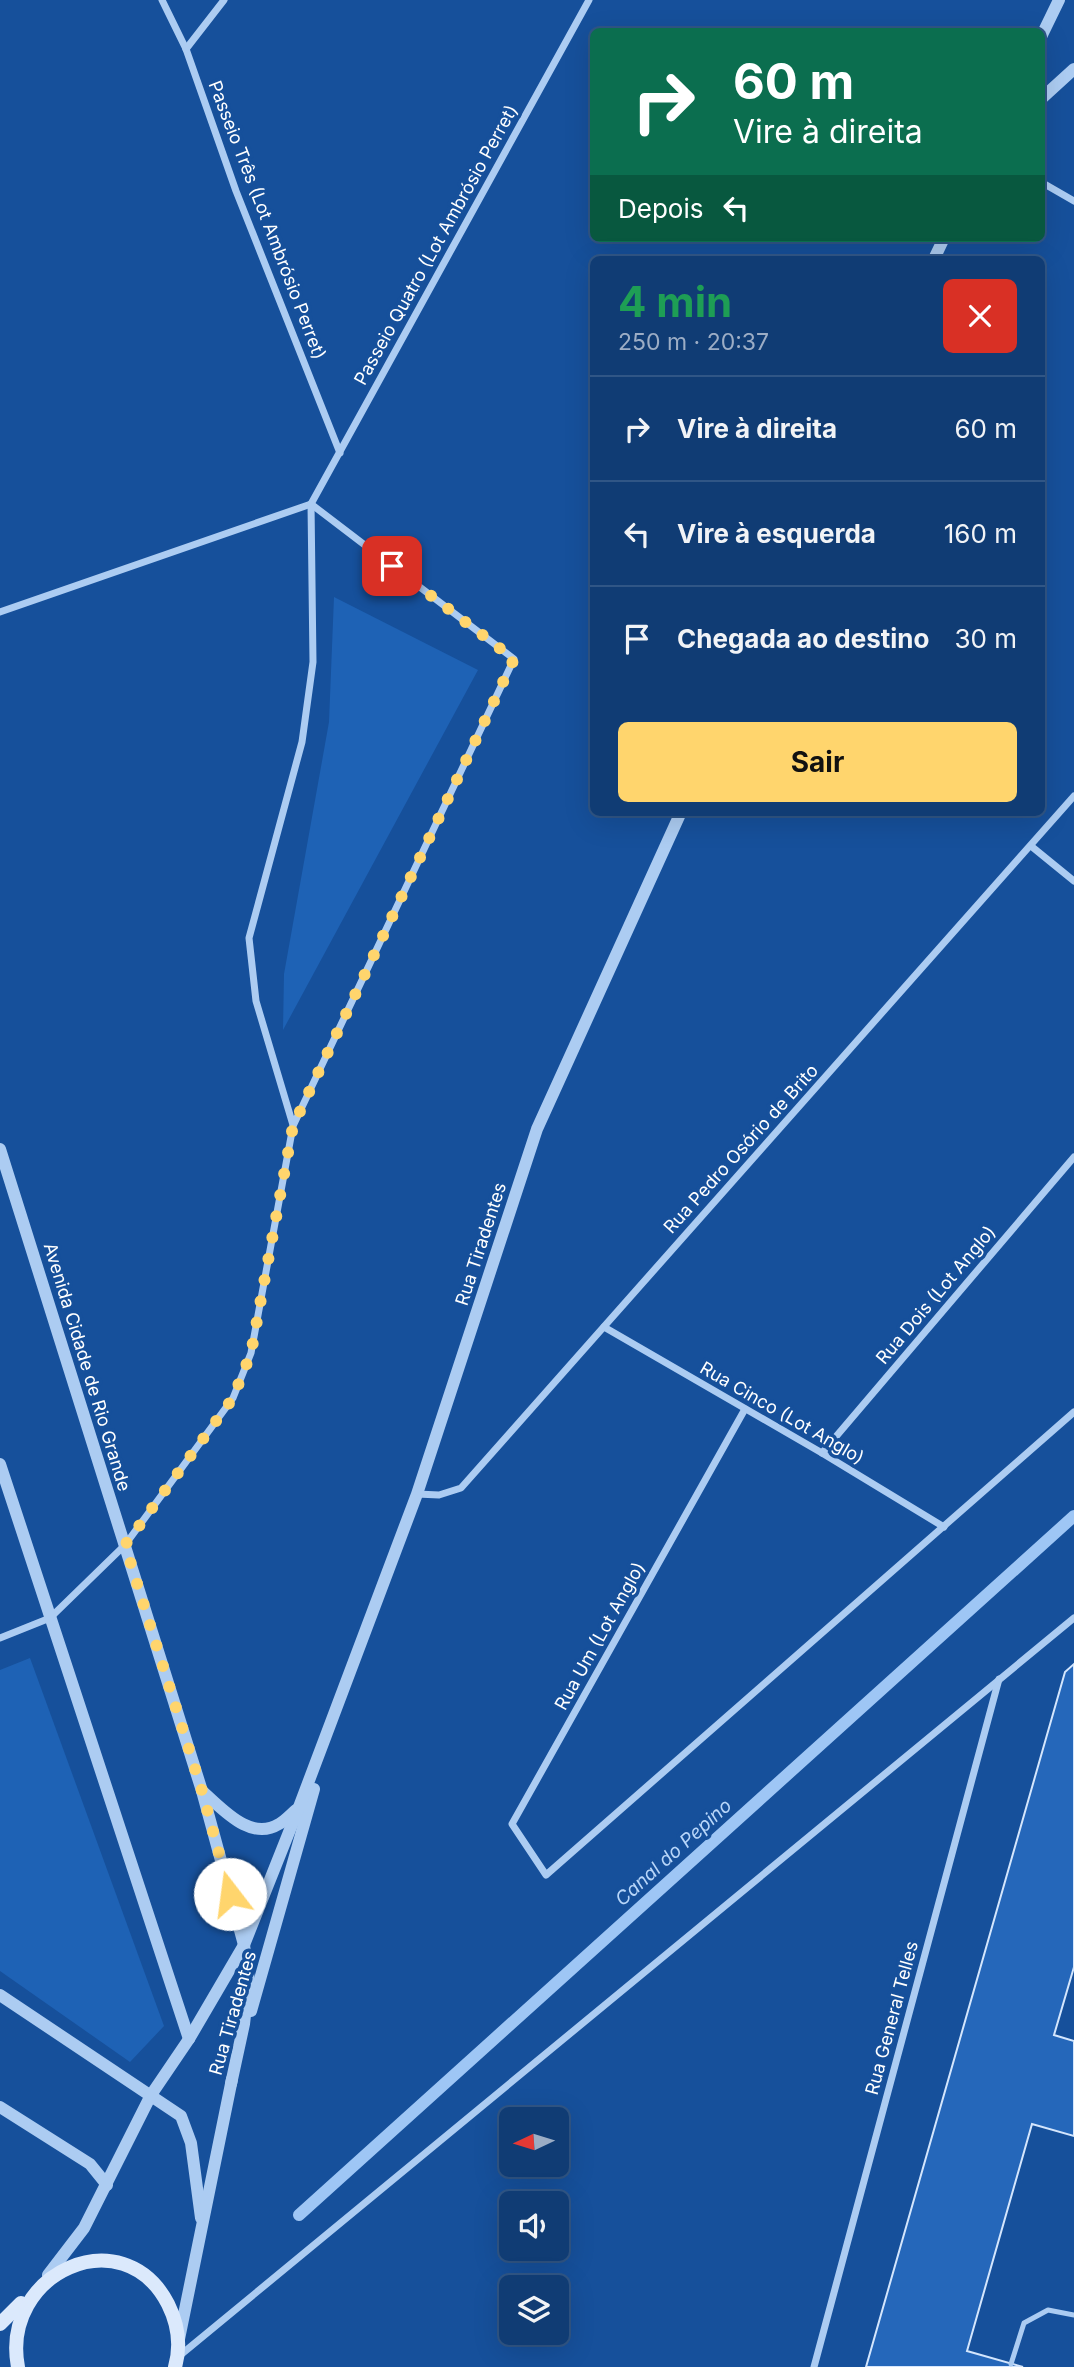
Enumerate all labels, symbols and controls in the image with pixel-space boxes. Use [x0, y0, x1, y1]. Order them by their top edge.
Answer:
text: 60 m [733, 52, 854, 111]
icon: right [618, 56, 709, 147]
street label: Passeio Três (Lot Ambrósio Perret) [205, 78, 330, 362]
street label: Passeio Quatro (Lot Ambrósio Perret) [350, 101, 522, 389]
text: Vire à direita [733, 112, 923, 151]
icon: left [717, 189, 755, 227]
text: Depois [618, 193, 703, 224]
text: 4 min [618, 276, 732, 327]
button: close [943, 279, 1017, 353]
text: 250 m · 20:37 [618, 328, 769, 356]
icon: right [618, 410, 656, 448]
text: Vire à direita [677, 413, 837, 444]
text: 60 m [954, 413, 1017, 444]
icon: left [618, 515, 656, 553]
text: Vire à esquerda [677, 518, 876, 549]
text: 160 m [944, 518, 1017, 549]
pin [362, 536, 422, 596]
icon: arrive [373, 547, 411, 585]
icon: arrive [618, 620, 656, 658]
text: Chegada ao destino [677, 623, 929, 654]
text: 30 m [954, 623, 1017, 654]
button: Sair [618, 722, 1017, 802]
street label: Rua Pedro Osório de Brito [659, 1060, 822, 1238]
street label: Rua Tiradentes [451, 1180, 510, 1308]
street label: Rua Dois (Lot Anglo) [872, 1221, 1000, 1368]
street label: Avenida Cidade de Rio Grande [40, 1240, 135, 1494]
street label: Rua Cinco (Lot Anglo) [697, 1357, 868, 1468]
street label: Rua Um (Lot Anglo) [550, 1558, 649, 1713]
water label: Canal do Pepino [610, 1794, 736, 1911]
position arrow [193, 1857, 267, 1931]
street label: Rua General Telles [861, 1939, 922, 2097]
street label: Rua Tiradentes [205, 1948, 260, 2077]
north arrow [499, 2107, 569, 2177]
map controls [499, 2107, 569, 2345]
button: sound [499, 2191, 569, 2261]
button: layers [499, 2275, 569, 2345]

